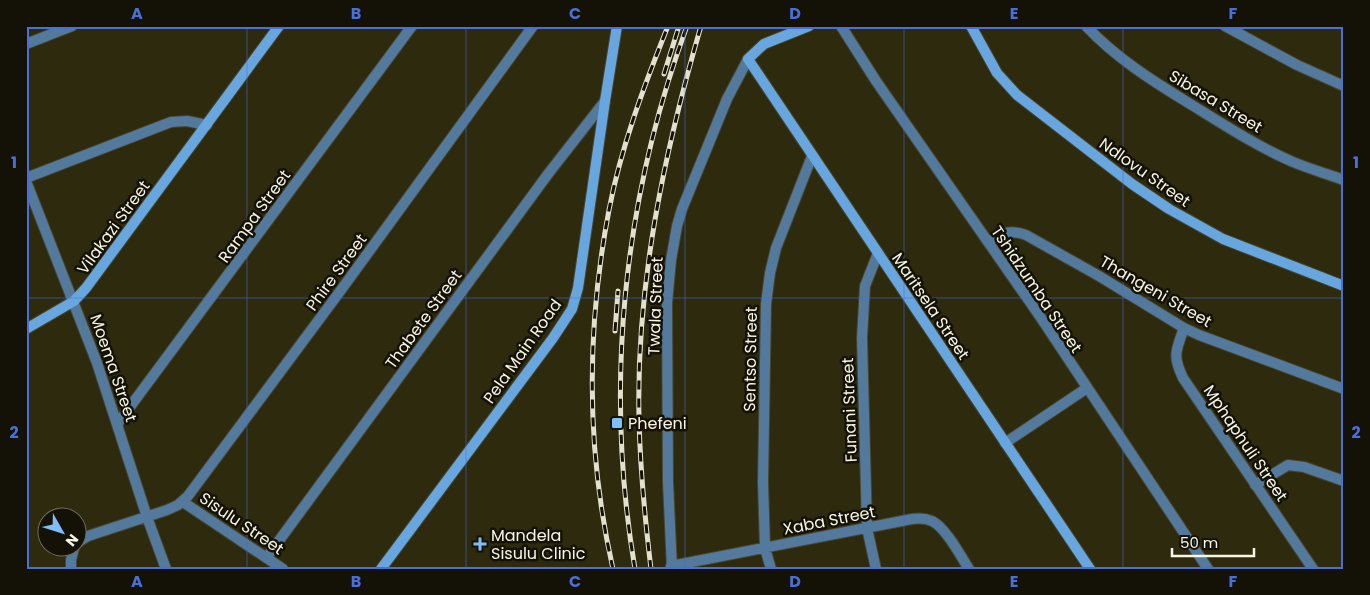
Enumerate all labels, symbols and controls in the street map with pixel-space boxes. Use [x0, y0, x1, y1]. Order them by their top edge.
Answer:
text: A [131, 2, 143, 25]
text: B [351, 2, 361, 25]
text: C [569, 2, 581, 25]
text: D [789, 2, 801, 25]
text: E [1010, 2, 1018, 25]
text: F [1229, 2, 1238, 25]
street label: Sibasa Street [1165, 64, 1267, 138]
street label: Ndlovu Street [1094, 132, 1195, 212]
text: 1 [11, 151, 17, 174]
text: 1 [1353, 151, 1359, 174]
street label: Rampa Street [213, 165, 296, 267]
street label: Vilakazi Street [72, 176, 155, 279]
street label: Tshidzumba Street [985, 221, 1088, 358]
street label: Phire Street [301, 229, 372, 316]
street label: Maritsela Street [886, 248, 975, 364]
street label: Thangeni Street [1095, 250, 1216, 333]
street label: Twala Street [642, 256, 669, 356]
street label: Thabete Street [380, 265, 467, 374]
street label: Pela Main Road [478, 294, 567, 408]
street label: Sentso Street [738, 306, 763, 412]
street label: Moema Street [84, 311, 143, 425]
street label: Funani Street [836, 357, 863, 463]
street label: Mphaphuli Street [1198, 381, 1293, 506]
place label: Phefeni [628, 412, 687, 435]
marker: Phefeni [610, 416, 624, 430]
text: 2 [9, 421, 19, 444]
text: 2 [1351, 421, 1361, 444]
street label: Sisulu Street [195, 487, 289, 560]
street label: Xaba Street [781, 500, 877, 541]
north arrow [38, 508, 88, 558]
place label: Mandela Sisulu Clinic [491, 524, 586, 565]
scale bar [1172, 525, 1255, 557]
text: N [61, 530, 83, 551]
text: 50 m [1180, 532, 1218, 553]
marker: Mandela Sisulu Clinic [473, 537, 487, 551]
text: A [131, 570, 143, 593]
text: B [351, 570, 361, 593]
text: C [569, 570, 581, 593]
text: D [789, 570, 801, 593]
text: E [1010, 570, 1018, 593]
text: F [1229, 570, 1238, 593]

